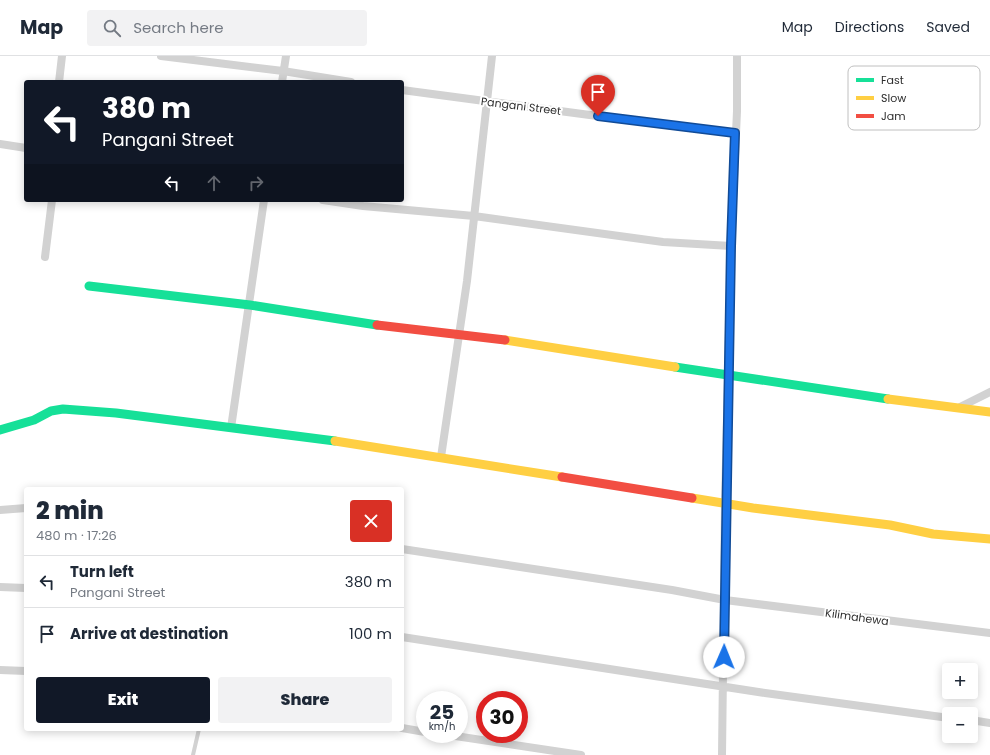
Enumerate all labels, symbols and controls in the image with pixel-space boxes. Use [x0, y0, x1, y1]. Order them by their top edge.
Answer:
search box [87, 10, 367, 46]
text: Map [20, 14, 63, 41]
icon: search [101, 17, 123, 39]
text: Search here [133, 17, 224, 38]
text: Map [782, 17, 813, 37]
text: Directions [835, 17, 904, 37]
text: Saved [926, 17, 970, 37]
legend [848, 66, 980, 130]
text: Fast [881, 72, 904, 88]
pin [581, 75, 615, 116]
icon: arrive [587, 81, 609, 103]
text: 380 m [102, 89, 191, 128]
text: Slow [881, 90, 906, 106]
street label: Pangani Street [480, 93, 562, 119]
icon: left [36, 96, 88, 148]
text: Jam [881, 108, 906, 124]
text: Pangani Street [102, 127, 234, 152]
icon: left [161, 172, 183, 194]
icon: ahead [203, 172, 225, 194]
icon: right [245, 172, 267, 194]
text: 2 min [36, 494, 104, 527]
button: close [350, 500, 392, 542]
text: 480 m · 17:26 [36, 526, 117, 545]
text: Turn left [70, 561, 134, 582]
icon: left [36, 571, 58, 593]
text: 380 m [345, 571, 392, 592]
text: Pangani Street [70, 583, 165, 602]
street label: Kilimahewa [824, 605, 890, 629]
icon: arrive [36, 623, 58, 645]
text: Arrive at destination [70, 623, 228, 644]
text: 100 m [349, 623, 392, 644]
position arrow [703, 636, 745, 678]
map controls [942, 663, 978, 743]
button: + [942, 663, 978, 699]
button: Exit [36, 677, 210, 723]
button: Share [218, 677, 392, 723]
speed limit sign: 30 [476, 691, 528, 743]
text: 25 [430, 698, 454, 726]
button: − [942, 707, 978, 743]
text: km/h [429, 719, 455, 734]

